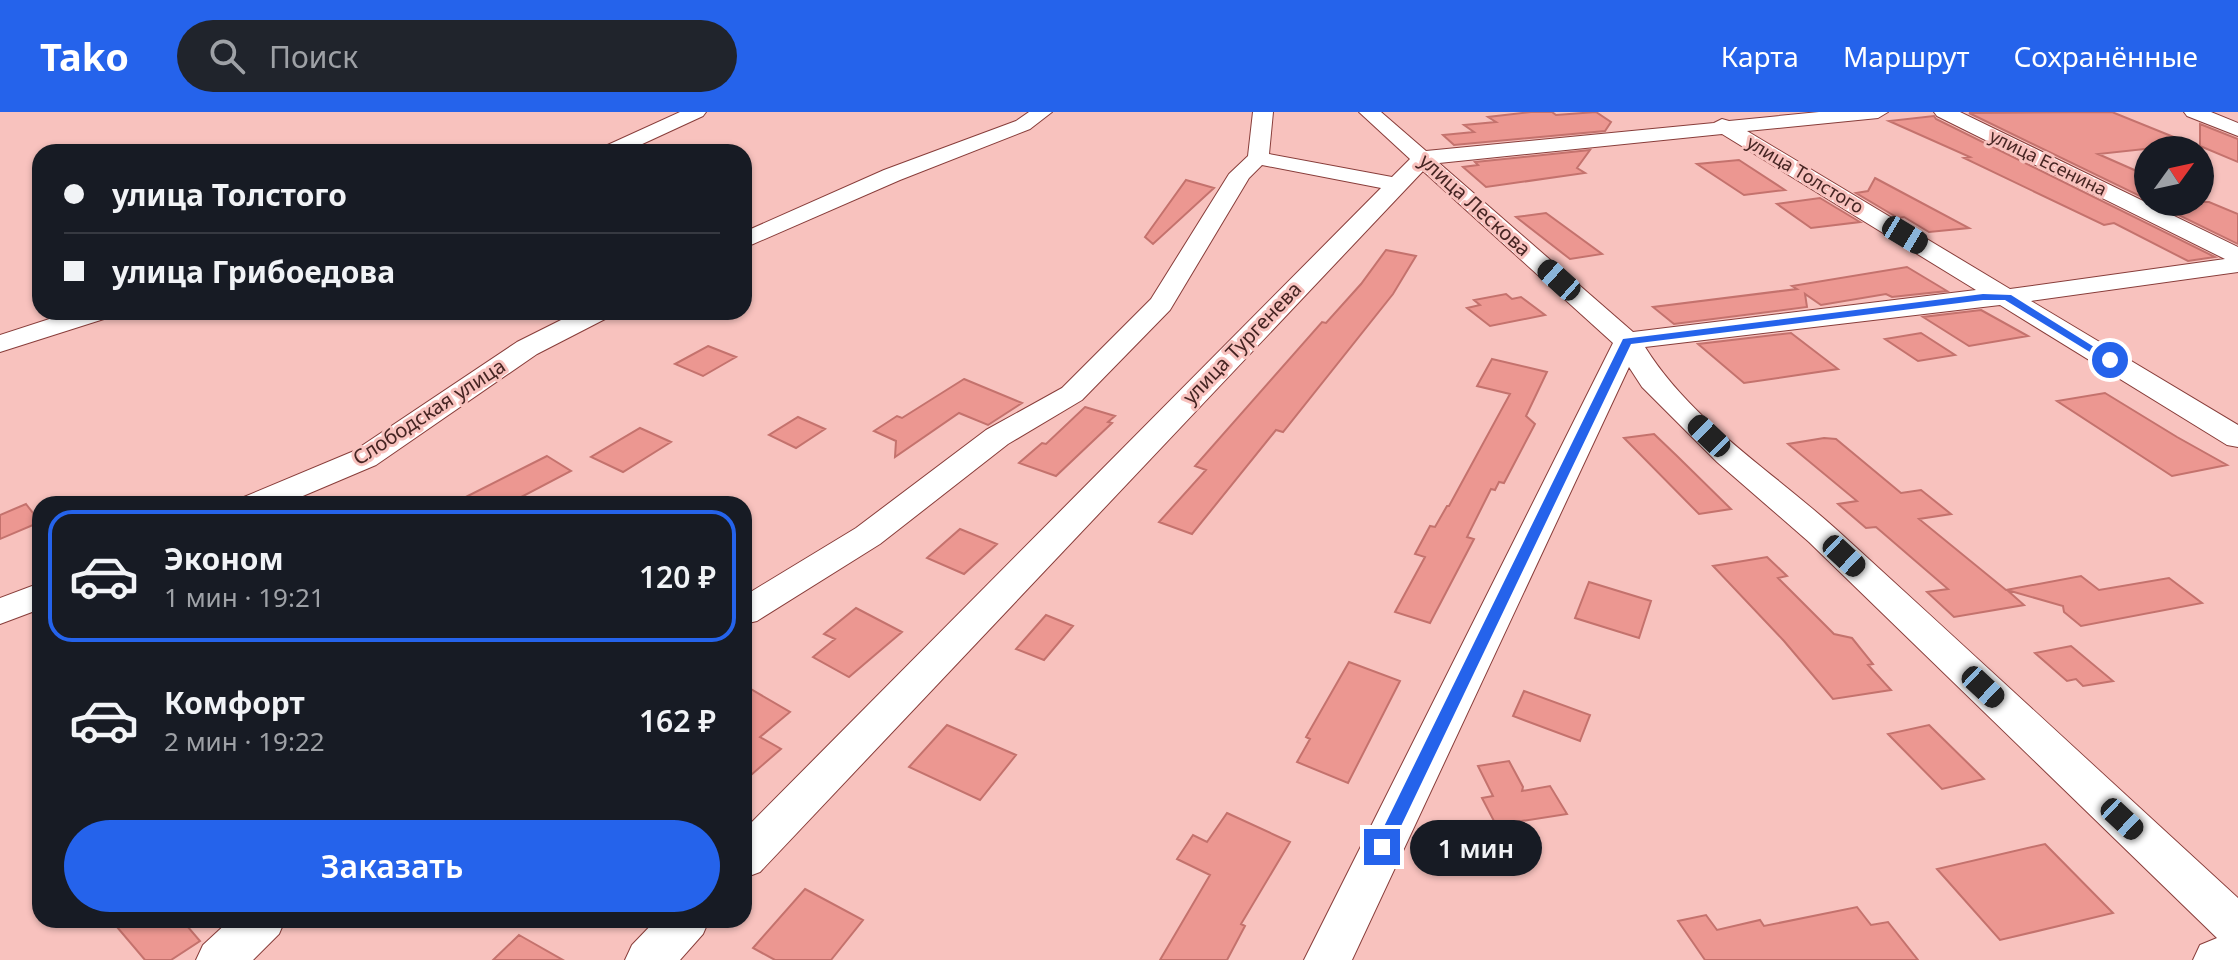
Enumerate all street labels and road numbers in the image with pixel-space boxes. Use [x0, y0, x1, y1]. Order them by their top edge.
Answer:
street label: улица Есенина [1986, 123, 2111, 201]
street label: улица Толстого [1743, 130, 1868, 219]
street label: улица Лескова [1414, 147, 1537, 262]
street label: улица Тургенева [1176, 276, 1307, 410]
street label: Слободская улица [347, 352, 510, 471]

